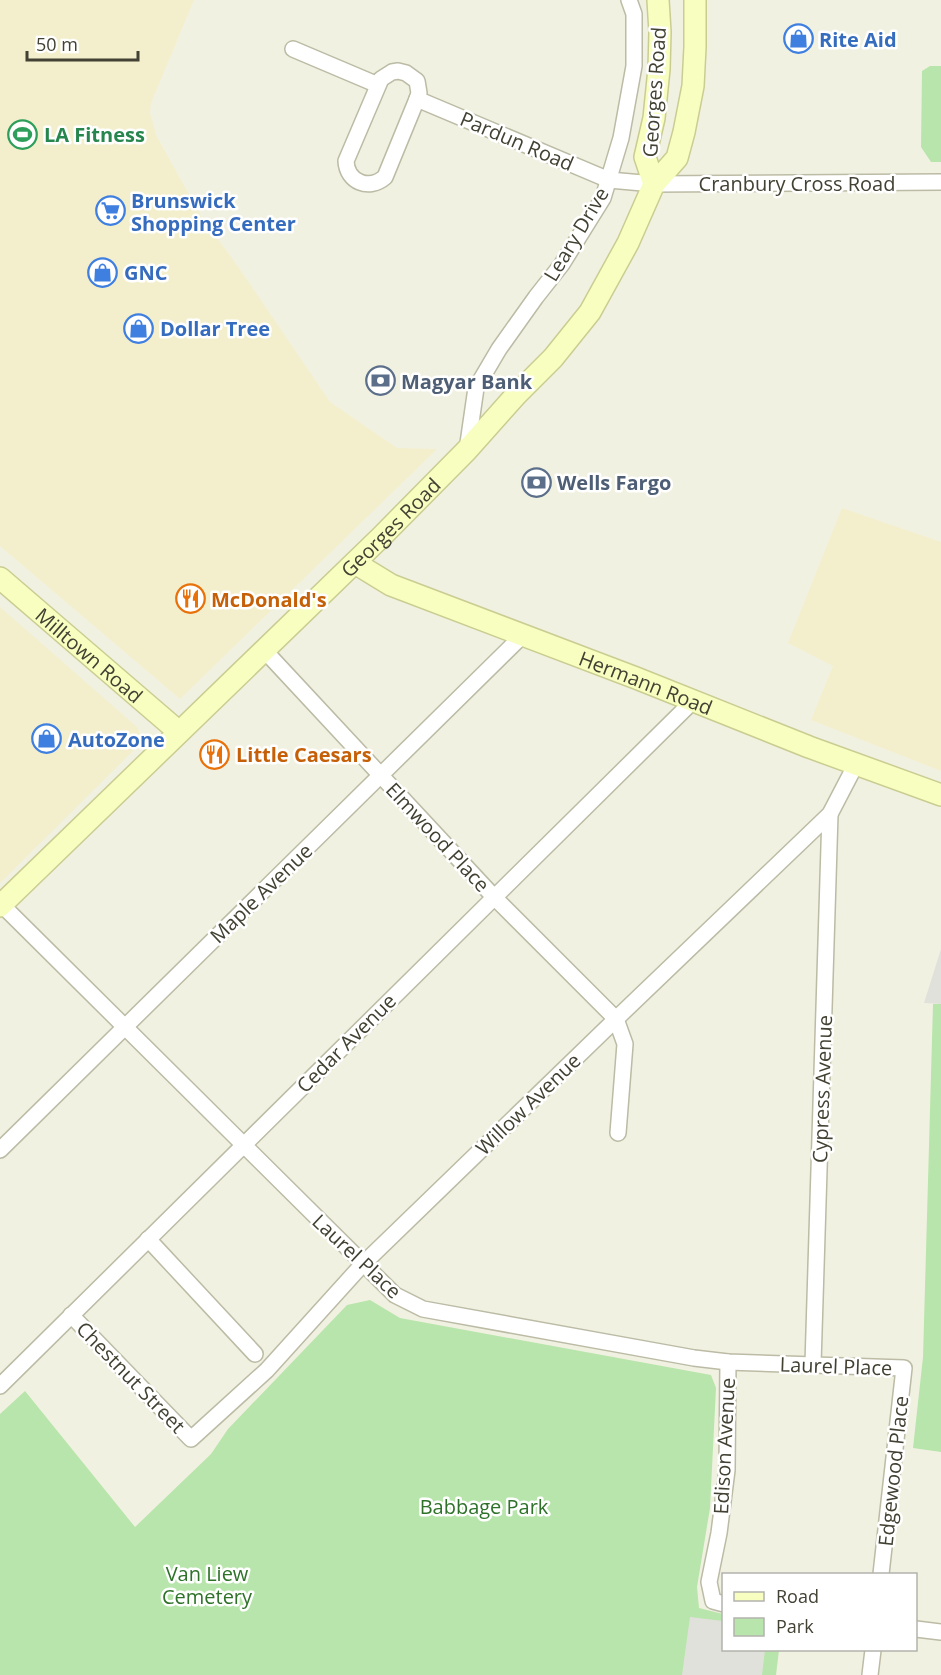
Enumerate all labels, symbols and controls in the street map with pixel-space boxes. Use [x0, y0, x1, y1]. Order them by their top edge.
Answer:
shop icon: Rite Aid [782, 23, 814, 55]
scale bar [27, 24, 138, 62]
street label: Georges Road [636, 26, 672, 158]
place label: Rite Aid [819, 26, 897, 53]
text: 50 m [36, 32, 78, 56]
street label: Pardun Road [456, 105, 578, 177]
sports icon: LA Fitness [7, 118, 39, 150]
place label: LA Fitness [44, 121, 145, 148]
street label: Cranbury Cross Road [699, 170, 895, 197]
street label: Leary Drive [537, 182, 615, 286]
place label: Brunswick Shopping Center [131, 187, 296, 237]
supermarket icon: Brunswick Shopping Center [94, 195, 126, 227]
shop icon: GNC [87, 256, 119, 288]
place label: GNC [124, 259, 168, 286]
shop icon: Dollar Tree [123, 312, 155, 344]
place label: Dollar Tree [160, 315, 270, 342]
bank icon: Magyar Bank [364, 365, 396, 397]
place label: Magyar Bank [401, 368, 533, 395]
bank icon: Wells Fargo [520, 466, 552, 498]
place label: Wells Fargo [557, 469, 671, 496]
street label: Georges Road [334, 471, 446, 583]
restaurant icon: McDonald's [174, 583, 206, 615]
place label: McDonald's [211, 586, 327, 613]
street label: Milltown Road [30, 601, 149, 709]
street label: Hermann Road [575, 644, 717, 721]
shop icon: AutoZone [31, 723, 63, 755]
place label: AutoZone [68, 726, 165, 753]
restaurant icon: Little Caesars [199, 738, 231, 770]
place label: Little Caesars [236, 741, 372, 768]
street label: Elmwood Place [380, 776, 496, 898]
street label: Maple Avenue [204, 837, 318, 949]
street label: Cedar Avenue [290, 987, 402, 1099]
street label: Cypress Avenue [806, 1014, 838, 1164]
street label: Willow Avenue [470, 1047, 586, 1161]
street label: Laurel Place [307, 1208, 407, 1304]
street label: Chestnut Street [71, 1315, 191, 1439]
street label: Laurel Place [779, 1351, 893, 1381]
street label: Edison Avenue [707, 1377, 741, 1515]
street label: Edgewood Place [872, 1394, 914, 1548]
park label: Babbage Park [420, 1493, 549, 1520]
park label: Van Liew Cemetery [162, 1560, 253, 1610]
legend [722, 1573, 917, 1651]
text: Road [776, 1584, 819, 1608]
text: Park [776, 1614, 814, 1638]

